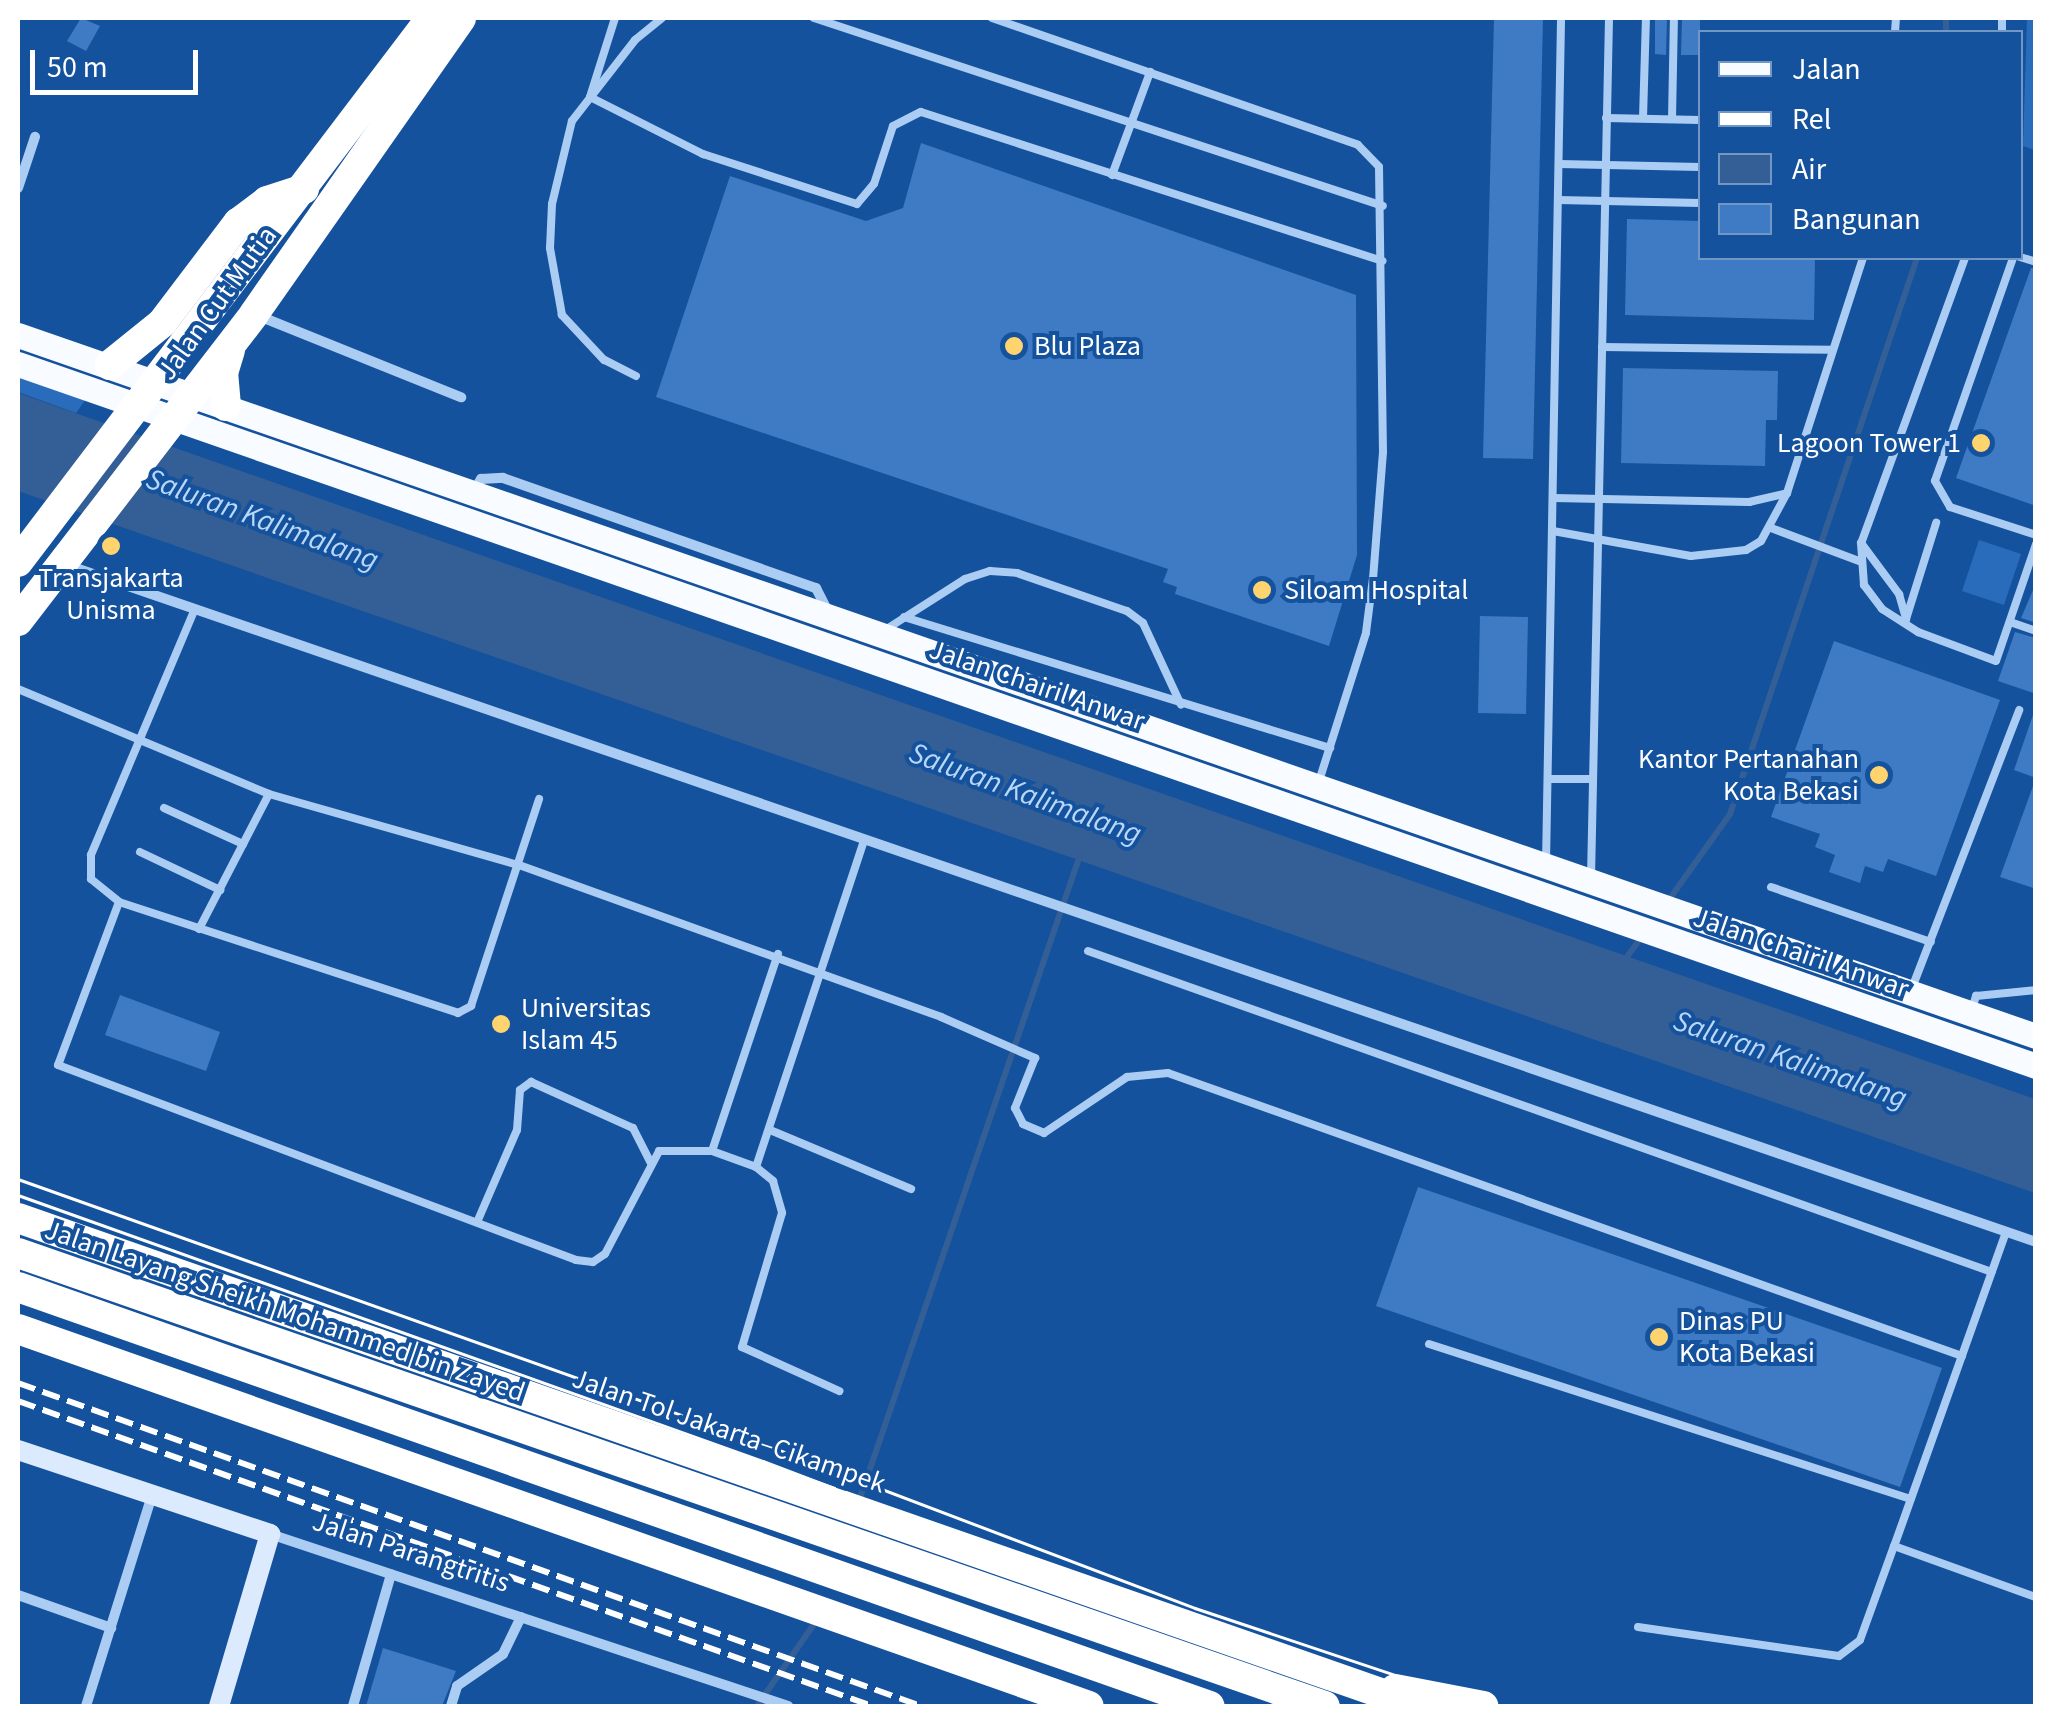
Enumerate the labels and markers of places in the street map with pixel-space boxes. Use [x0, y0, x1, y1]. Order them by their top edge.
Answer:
place label: Blu Plaza [1034, 329, 1141, 363]
marker: Blu Plaza [1003, 335, 1025, 357]
place label: Lagoon Tower 1 [1777, 426, 1961, 460]
marker: Lagoon Tower 1 [1970, 432, 1992, 454]
marker: Transjakarta Unisma [100, 535, 122, 557]
place label: Transjakarta Unisma [38, 561, 184, 627]
place label: Siloam Hospital [1284, 573, 1468, 607]
marker: Siloam Hospital [1249, 577, 1275, 603]
place label: Kantor Pertanahan Kota Bekasi [1638, 742, 1859, 808]
marker: Kantor Pertanahan Kota Bekasi [1868, 764, 1890, 786]
place label: Universitas Islam 45 [521, 991, 651, 1057]
marker: Universitas Islam 45 [490, 1013, 512, 1035]
place label: Dinas PU Kota Bekasi [1679, 1304, 1815, 1370]
marker: Dinas PU Kota Bekasi [1648, 1326, 1670, 1348]

